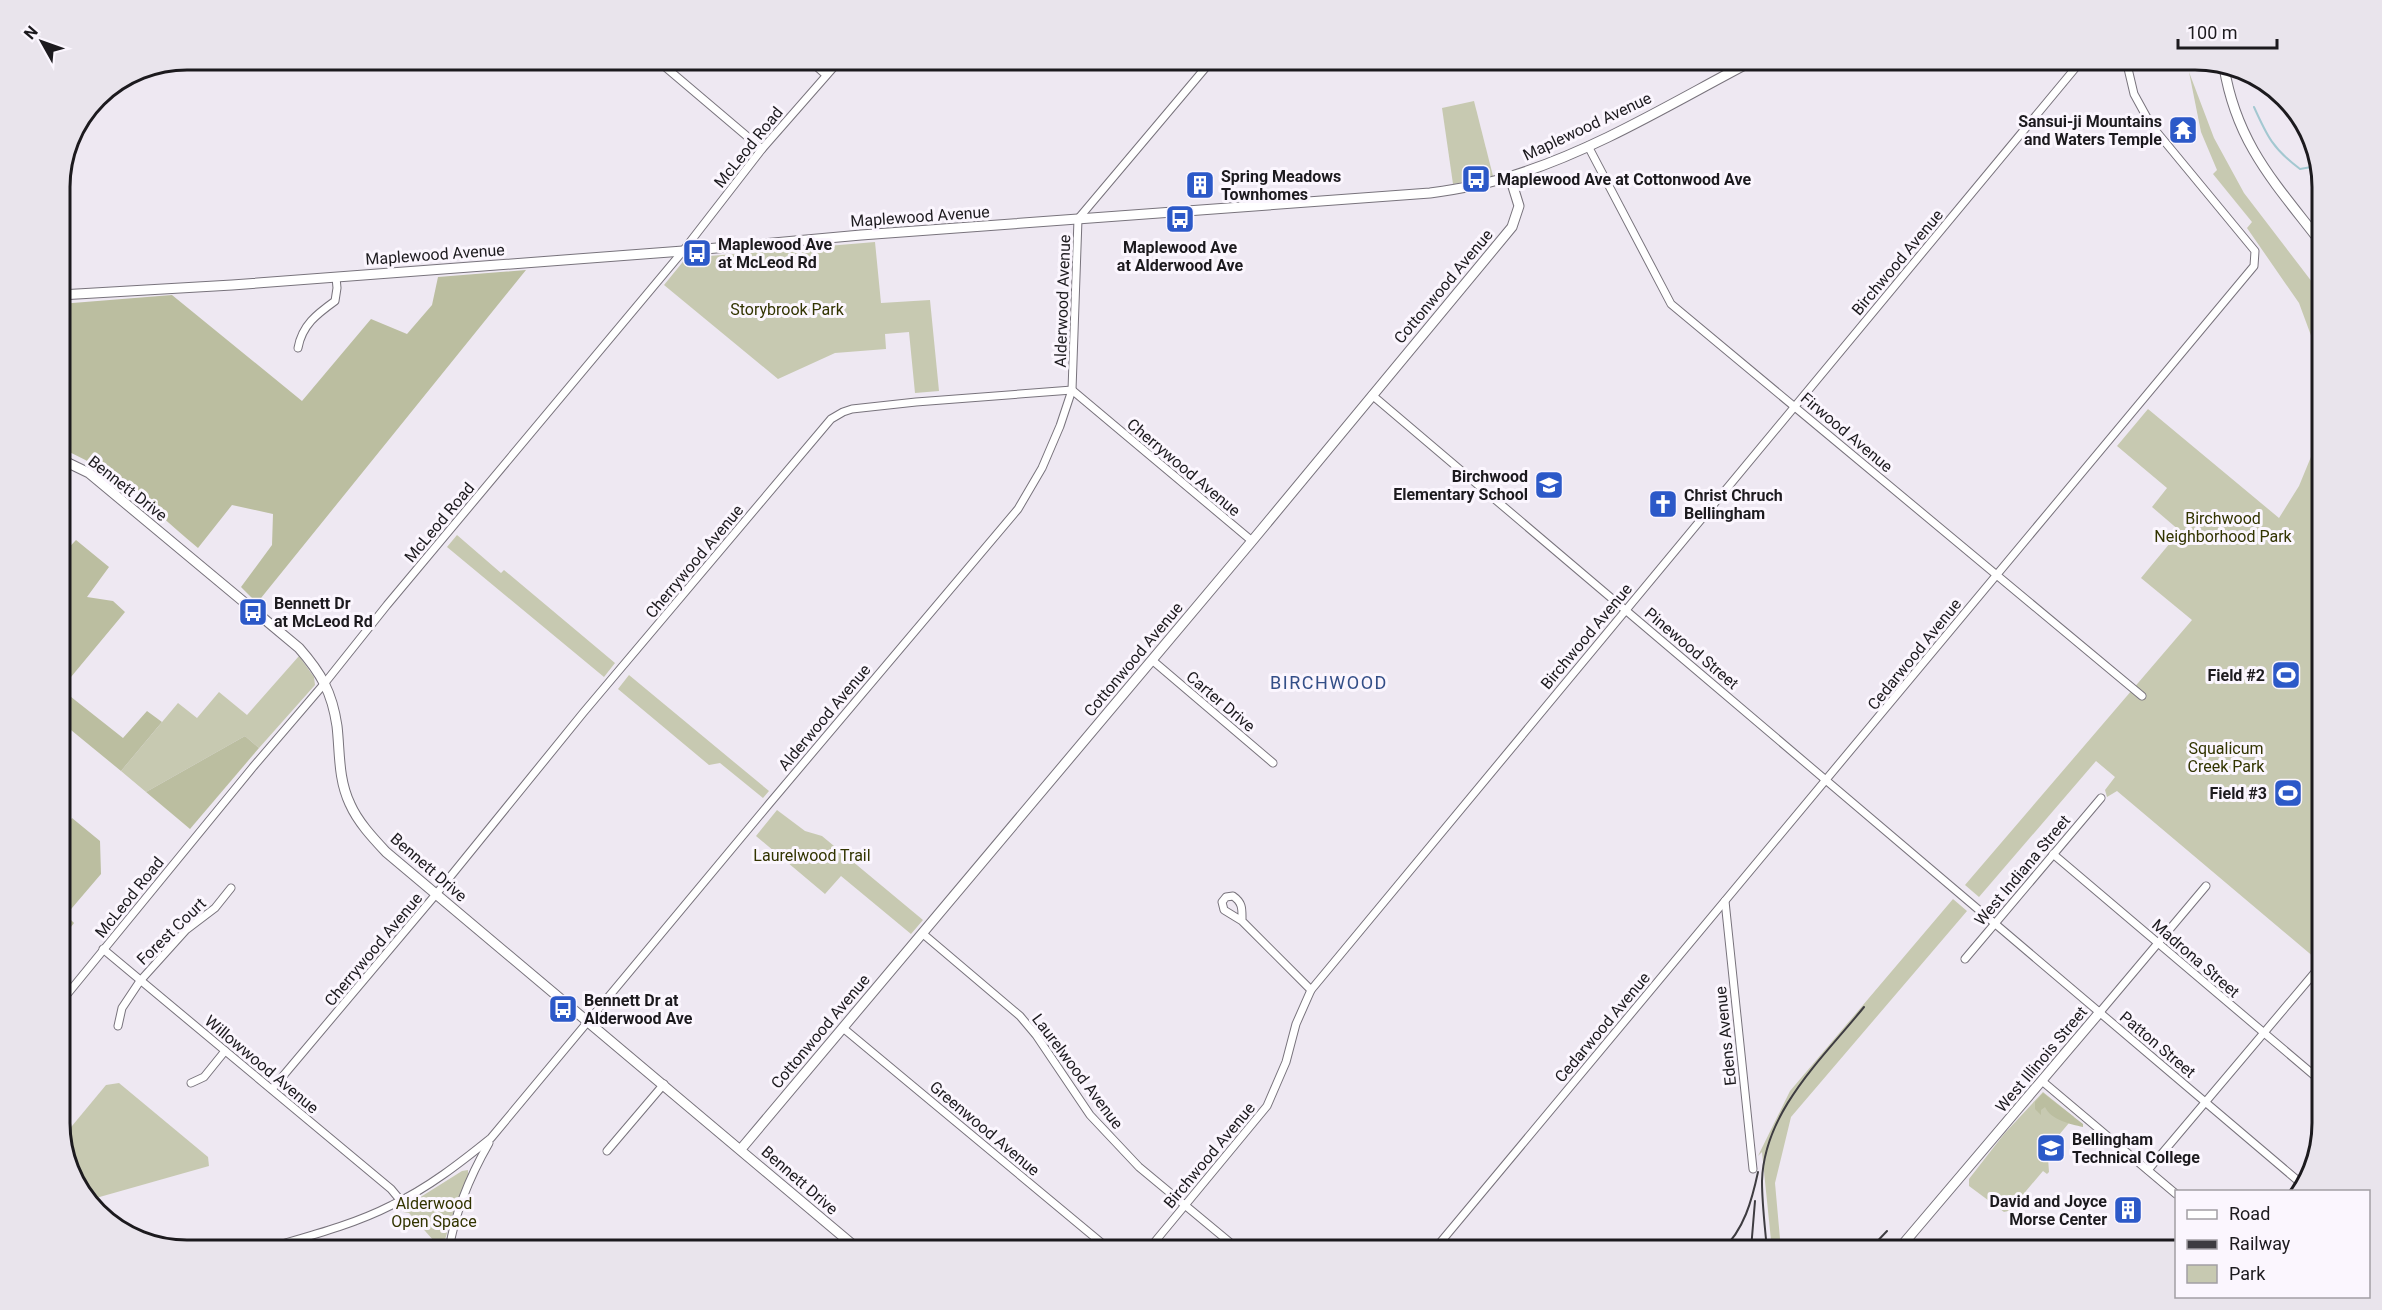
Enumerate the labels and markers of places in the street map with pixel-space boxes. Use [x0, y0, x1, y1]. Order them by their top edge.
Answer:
place label: Sansui-ji Mountains and Waters Temple [2018, 112, 2162, 149]
temple icon: Sansui-ji Mountains and Waters Temple [2167, 114, 2199, 146]
bus stop icon: Maplewood Ave at Cottonwood Ave [1460, 163, 1492, 195]
place label: Spring Meadows Townhomes [1221, 167, 1341, 204]
building icon: Spring Meadows Townhomes [1184, 169, 1216, 201]
place label: Maplewood Ave at Cottonwood Ave [1497, 170, 1751, 189]
bus stop icon: Maplewood Ave at Alderwood Ave [1164, 203, 1196, 235]
place label: Maplewood Ave at McLeod Rd [718, 235, 833, 272]
bus stop icon: Maplewood Ave at McLeod Rd [681, 237, 713, 269]
place label: Maplewood Ave at Alderwood Ave [1117, 238, 1244, 275]
place label: Birchwood Elementary School [1393, 467, 1528, 504]
school or university icon: Birchwood Elementary School [1533, 469, 1565, 501]
place label: Christ Chruch Bellingham [1684, 486, 1783, 523]
church icon: Christ Chruch Bellingham [1647, 488, 1679, 520]
place label: Bennett Dr at McLeod Rd [274, 594, 373, 631]
bus stop icon: Bennett Dr at McLeod Rd [237, 596, 269, 628]
sports icon: Field #2 [2270, 659, 2302, 691]
place label: Field #2 [2207, 666, 2265, 685]
sports icon: Field #3 [2272, 777, 2304, 809]
place label: Field #3 [2209, 784, 2267, 803]
place label: Bennett Dr at Alderwood Ave [584, 991, 693, 1028]
bus stop icon: Bennett Dr at Alderwood Ave [547, 993, 579, 1025]
place label: Bellingham Technical College [2072, 1130, 2200, 1167]
school or university icon: Bellingham Technical College [2035, 1132, 2067, 1164]
place label: David and Joyce Morse Center [1990, 1192, 2107, 1229]
building icon: David and Joyce Morse Center [2112, 1194, 2144, 1226]

